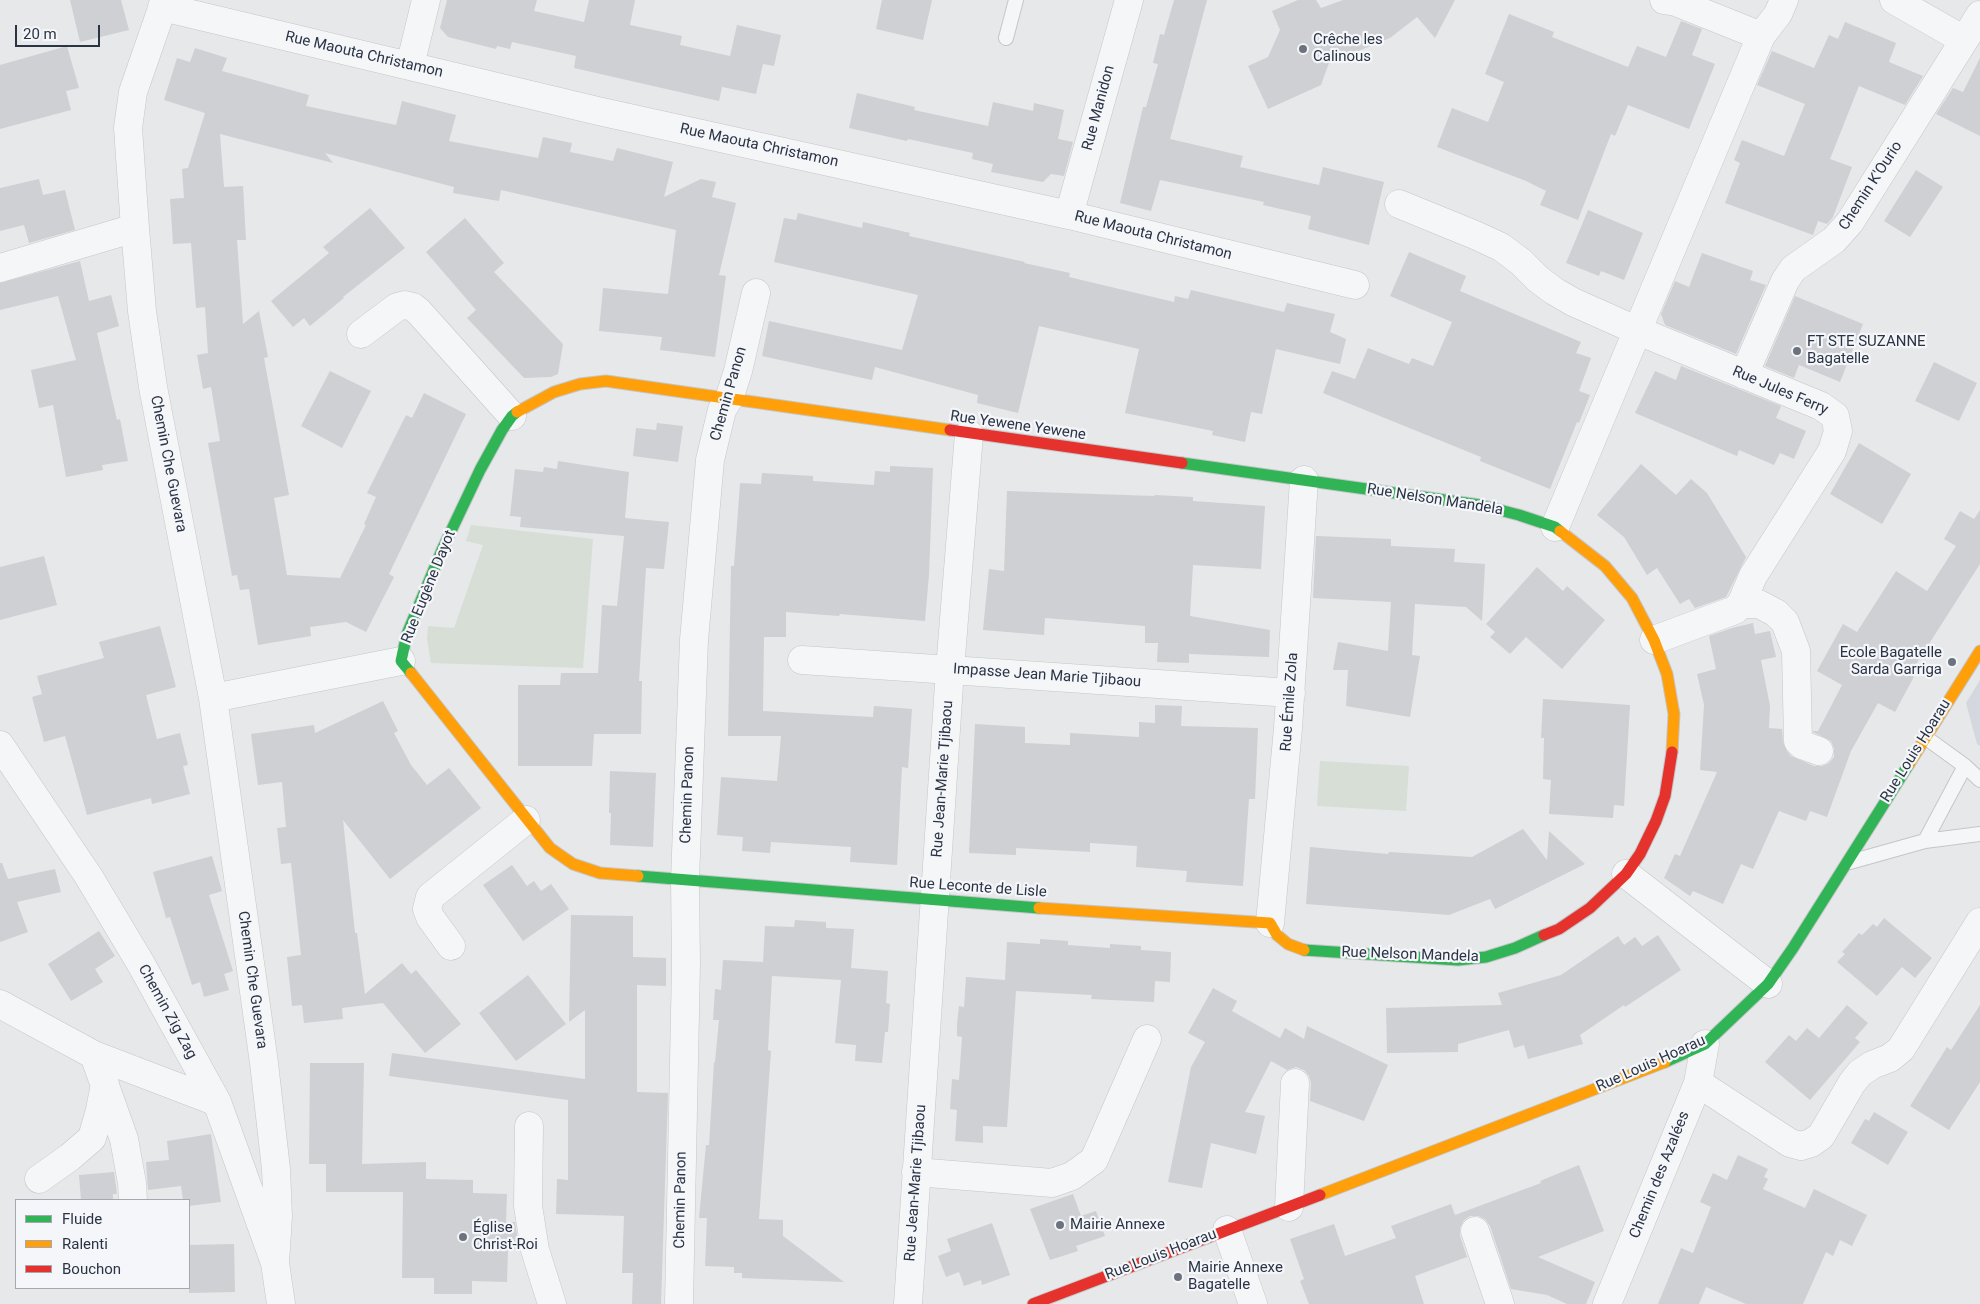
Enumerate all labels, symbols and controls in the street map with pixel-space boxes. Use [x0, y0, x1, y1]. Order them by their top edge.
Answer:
scale bar [18, 15, 102, 47]
text: 20 m [23, 25, 57, 43]
street label: Rue Maouta Christamon [283, 28, 445, 82]
place label: Crêche les Calinous [1313, 31, 1383, 66]
marker: Crêche les Calinous [1297, 43, 1309, 55]
street label: Rue Manidon [1079, 63, 1119, 153]
street label: Rue Maouta Christamon [678, 120, 840, 172]
street label: Chemin K'Ourio [1835, 138, 1907, 234]
street label: Rue Maouta Christamon [1072, 208, 1234, 264]
place label: FT STE SUZANNE Bagatelle [1807, 333, 1926, 368]
street label: Chemin Panon [707, 345, 751, 443]
marker: FT STE SUZANNE Bagatelle [1791, 345, 1803, 357]
street label: Rue Jules Ferry [1729, 363, 1831, 419]
street label: Chemin Che Guevara [146, 394, 190, 534]
street label: Rue Yewene Yewene [949, 408, 1087, 444]
street label: Rue Nelson Mandela [1366, 480, 1504, 520]
street label: Rue Eugène Dayot [398, 528, 460, 646]
place label: Ecole Bagatelle Sarda Garriga [1840, 644, 1942, 679]
street label: Rue Émile Zola [1278, 652, 1302, 752]
marker: Ecole Bagatelle Sarda Garriga [1946, 656, 1958, 668]
street label: Impasse Jean Marie Tjibaou [952, 660, 1142, 692]
street label: Rue Louis Hoarau [1877, 696, 1955, 806]
street label: Rue Jean-Marie Tjibaou [929, 700, 957, 858]
street label: Chemin Panon [677, 746, 699, 844]
street label: Rue Leconte de Lisle [909, 874, 1047, 902]
street label: Chemin Che Guevara [233, 910, 271, 1050]
street label: Rue Nelson Mandela [1341, 944, 1479, 966]
street label: Chemin Zig Zag [134, 962, 200, 1062]
street label: Rue Louis Hoarau [1594, 1032, 1708, 1096]
street label: Rue Jean-Marie Tjibaou [902, 1104, 930, 1262]
street label: Chemin des Azalées [1626, 1109, 1694, 1241]
street label: Chemin Panon [671, 1151, 691, 1249]
legend [15, 1199, 190, 1289]
text: Fluide [62, 1210, 102, 1228]
place label: Mairie Annexe [1070, 1216, 1165, 1234]
place label: Église Christ-Roi [473, 1219, 538, 1254]
marker: Mairie Annexe [1054, 1219, 1066, 1231]
street label: Rue Louis Hoarau [1103, 1225, 1219, 1285]
marker: Église Christ-Roi [457, 1231, 469, 1243]
text: Ralenti [62, 1235, 108, 1253]
place label: Mairie Annexe Bagatelle [1188, 1259, 1283, 1294]
text: Bouchon [62, 1260, 121, 1278]
marker: Mairie Annexe Bagatelle [1172, 1271, 1184, 1283]

